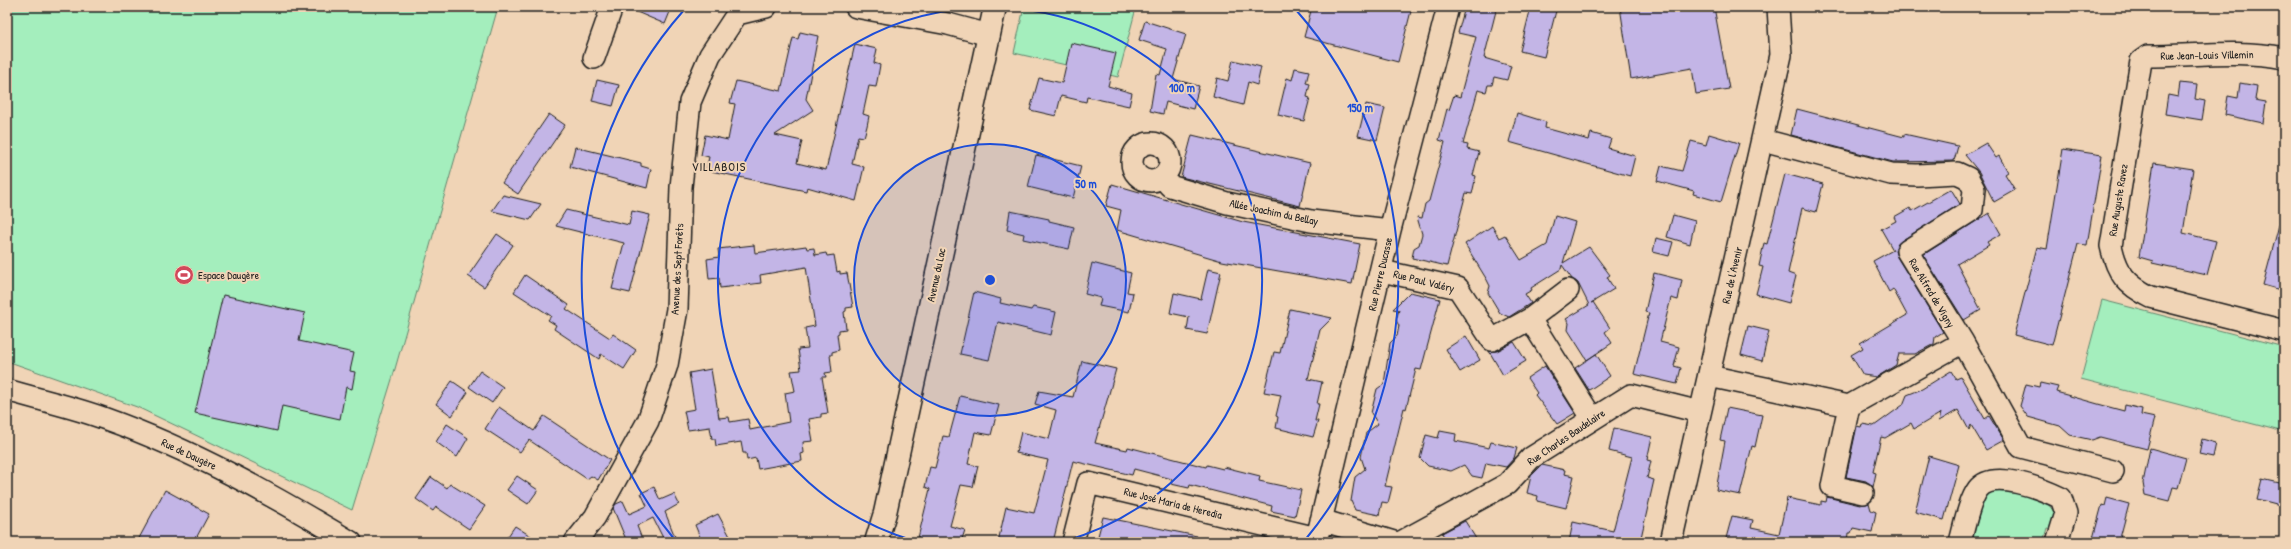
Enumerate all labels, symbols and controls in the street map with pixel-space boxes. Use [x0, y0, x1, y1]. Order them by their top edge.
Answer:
street label: Rue Jean-Louis Villemin [2160, 47, 2254, 63]
text: 100 m [1169, 79, 1195, 96]
text: 150 m [1347, 99, 1373, 116]
district label: VILLABOIS [692, 158, 746, 175]
street label: Rue Auguste Ravez [2105, 163, 2131, 237]
text: 50 m [1075, 175, 1097, 192]
street label: Allée Joachim du Bellay [1228, 196, 1320, 228]
street label: Avenue des Sept Forêts [668, 223, 686, 315]
street label: Rue Pierre Ducasse [1365, 235, 1395, 312]
street label: Rue de l'Avenir [1719, 244, 1746, 305]
street label: Avenue du Lac [924, 246, 949, 303]
street label: Rue Alfred de Vigny [1906, 256, 1958, 330]
sports icon: Espace Daugère [173, 264, 195, 286]
street label: Rue Paul Valéry [1392, 267, 1456, 295]
place label: Espace Daugère [198, 268, 260, 282]
centre of rings [983, 273, 997, 287]
street label: Rue Charles Baudelaire [1524, 405, 1608, 468]
street label: Rue de Daugère [159, 435, 219, 473]
street label: Rue José Maria de Heredia [1122, 484, 1224, 522]

